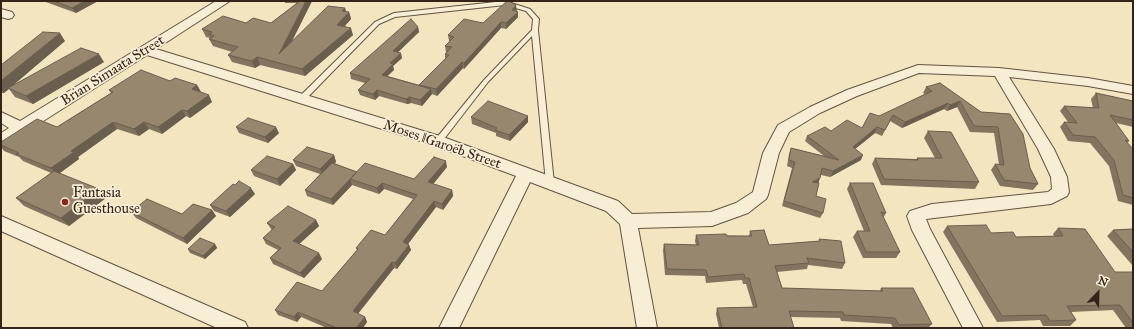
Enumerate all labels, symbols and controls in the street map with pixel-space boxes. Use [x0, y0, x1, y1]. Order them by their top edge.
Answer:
street label: Brian Simaata Street [58, 32, 168, 110]
street label: Moses ǁGaroëb Street [381, 117, 503, 173]
place label: Fantasia Guesthouse [73, 186, 140, 218]
marker: Fantasia Guesthouse [60, 197, 70, 207]
north arrow [1078, 273, 1118, 313]
text: N [1096, 274, 1110, 289]

